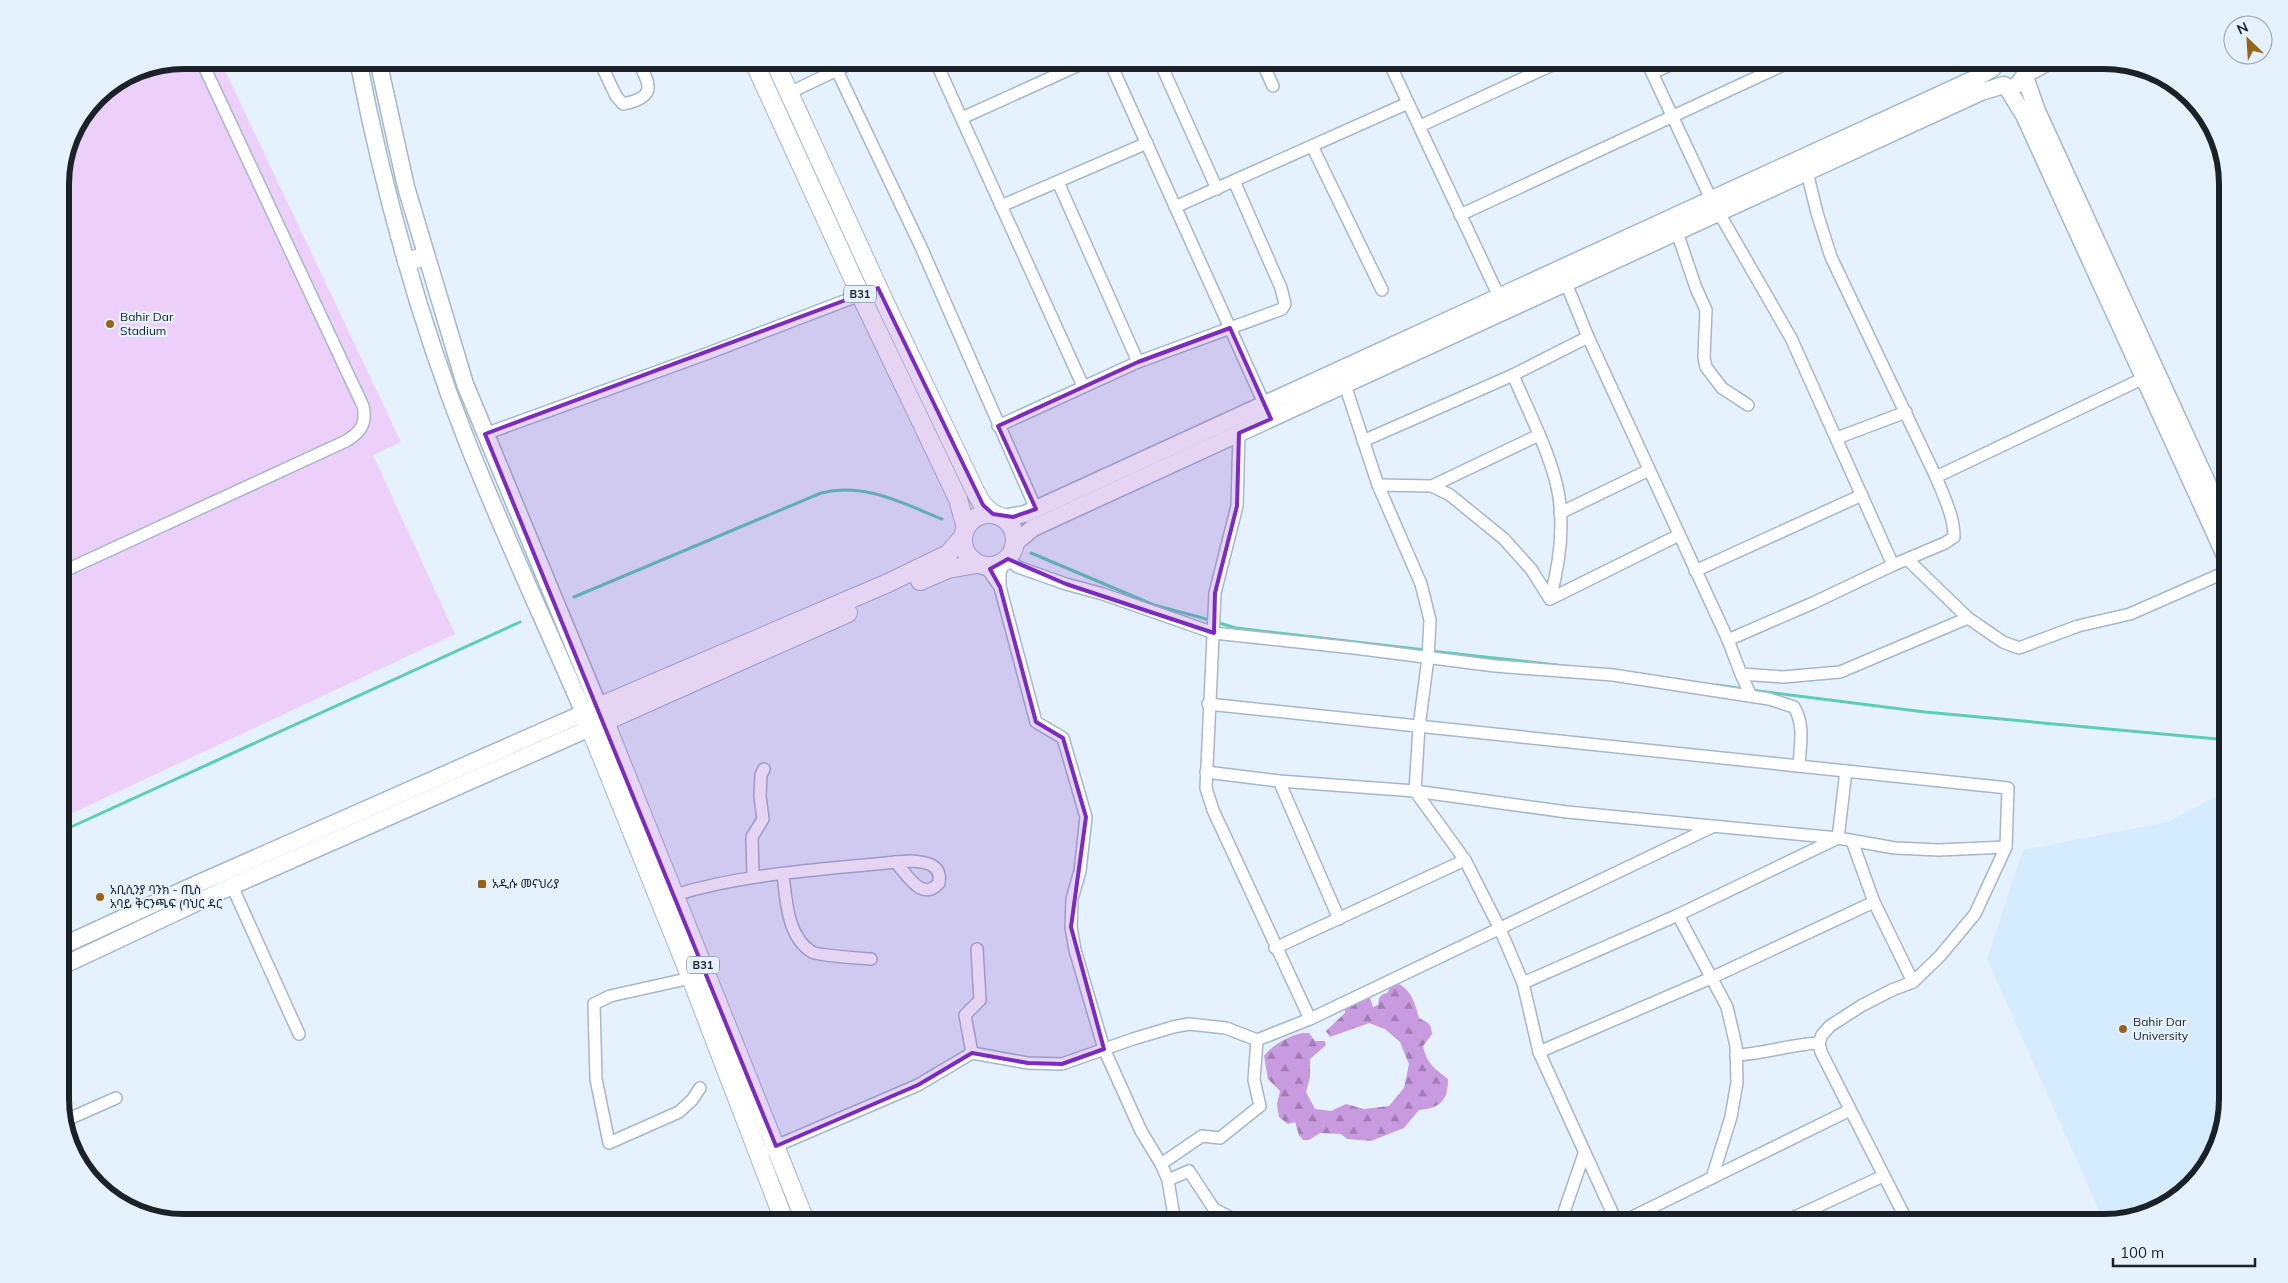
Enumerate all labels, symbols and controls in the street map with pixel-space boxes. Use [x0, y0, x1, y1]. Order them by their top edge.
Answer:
north arrow [2223, 15, 2273, 65]
text: N [2234, 18, 2251, 39]
road number: B31 [844, 286, 876, 302]
place label: Bahir Dar Stadium [120, 309, 174, 338]
marker: Bahir Dar Stadium [104, 318, 116, 330]
place label: አዲሱ መናህሪያ [492, 876, 559, 891]
marker: አዲሱ መናህሪያ [476, 878, 488, 890]
place label: አቢሲንያ ባንክ - ጢስ አባይ ቅርንጫፍ (ባህር ዳር [110, 882, 222, 911]
marker: አቢሲንያ ባንክ - ጢስ አባይ ቅርንጫፍ (ባህር ዳር [94, 891, 106, 903]
road number: B31 [687, 956, 719, 974]
place label: Bahir Dar University [2133, 1014, 2189, 1043]
marker: Bahir Dar University [2117, 1023, 2129, 1035]
scale bar [2113, 1236, 2256, 1268]
text: 100 m [2120, 1243, 2164, 1262]

